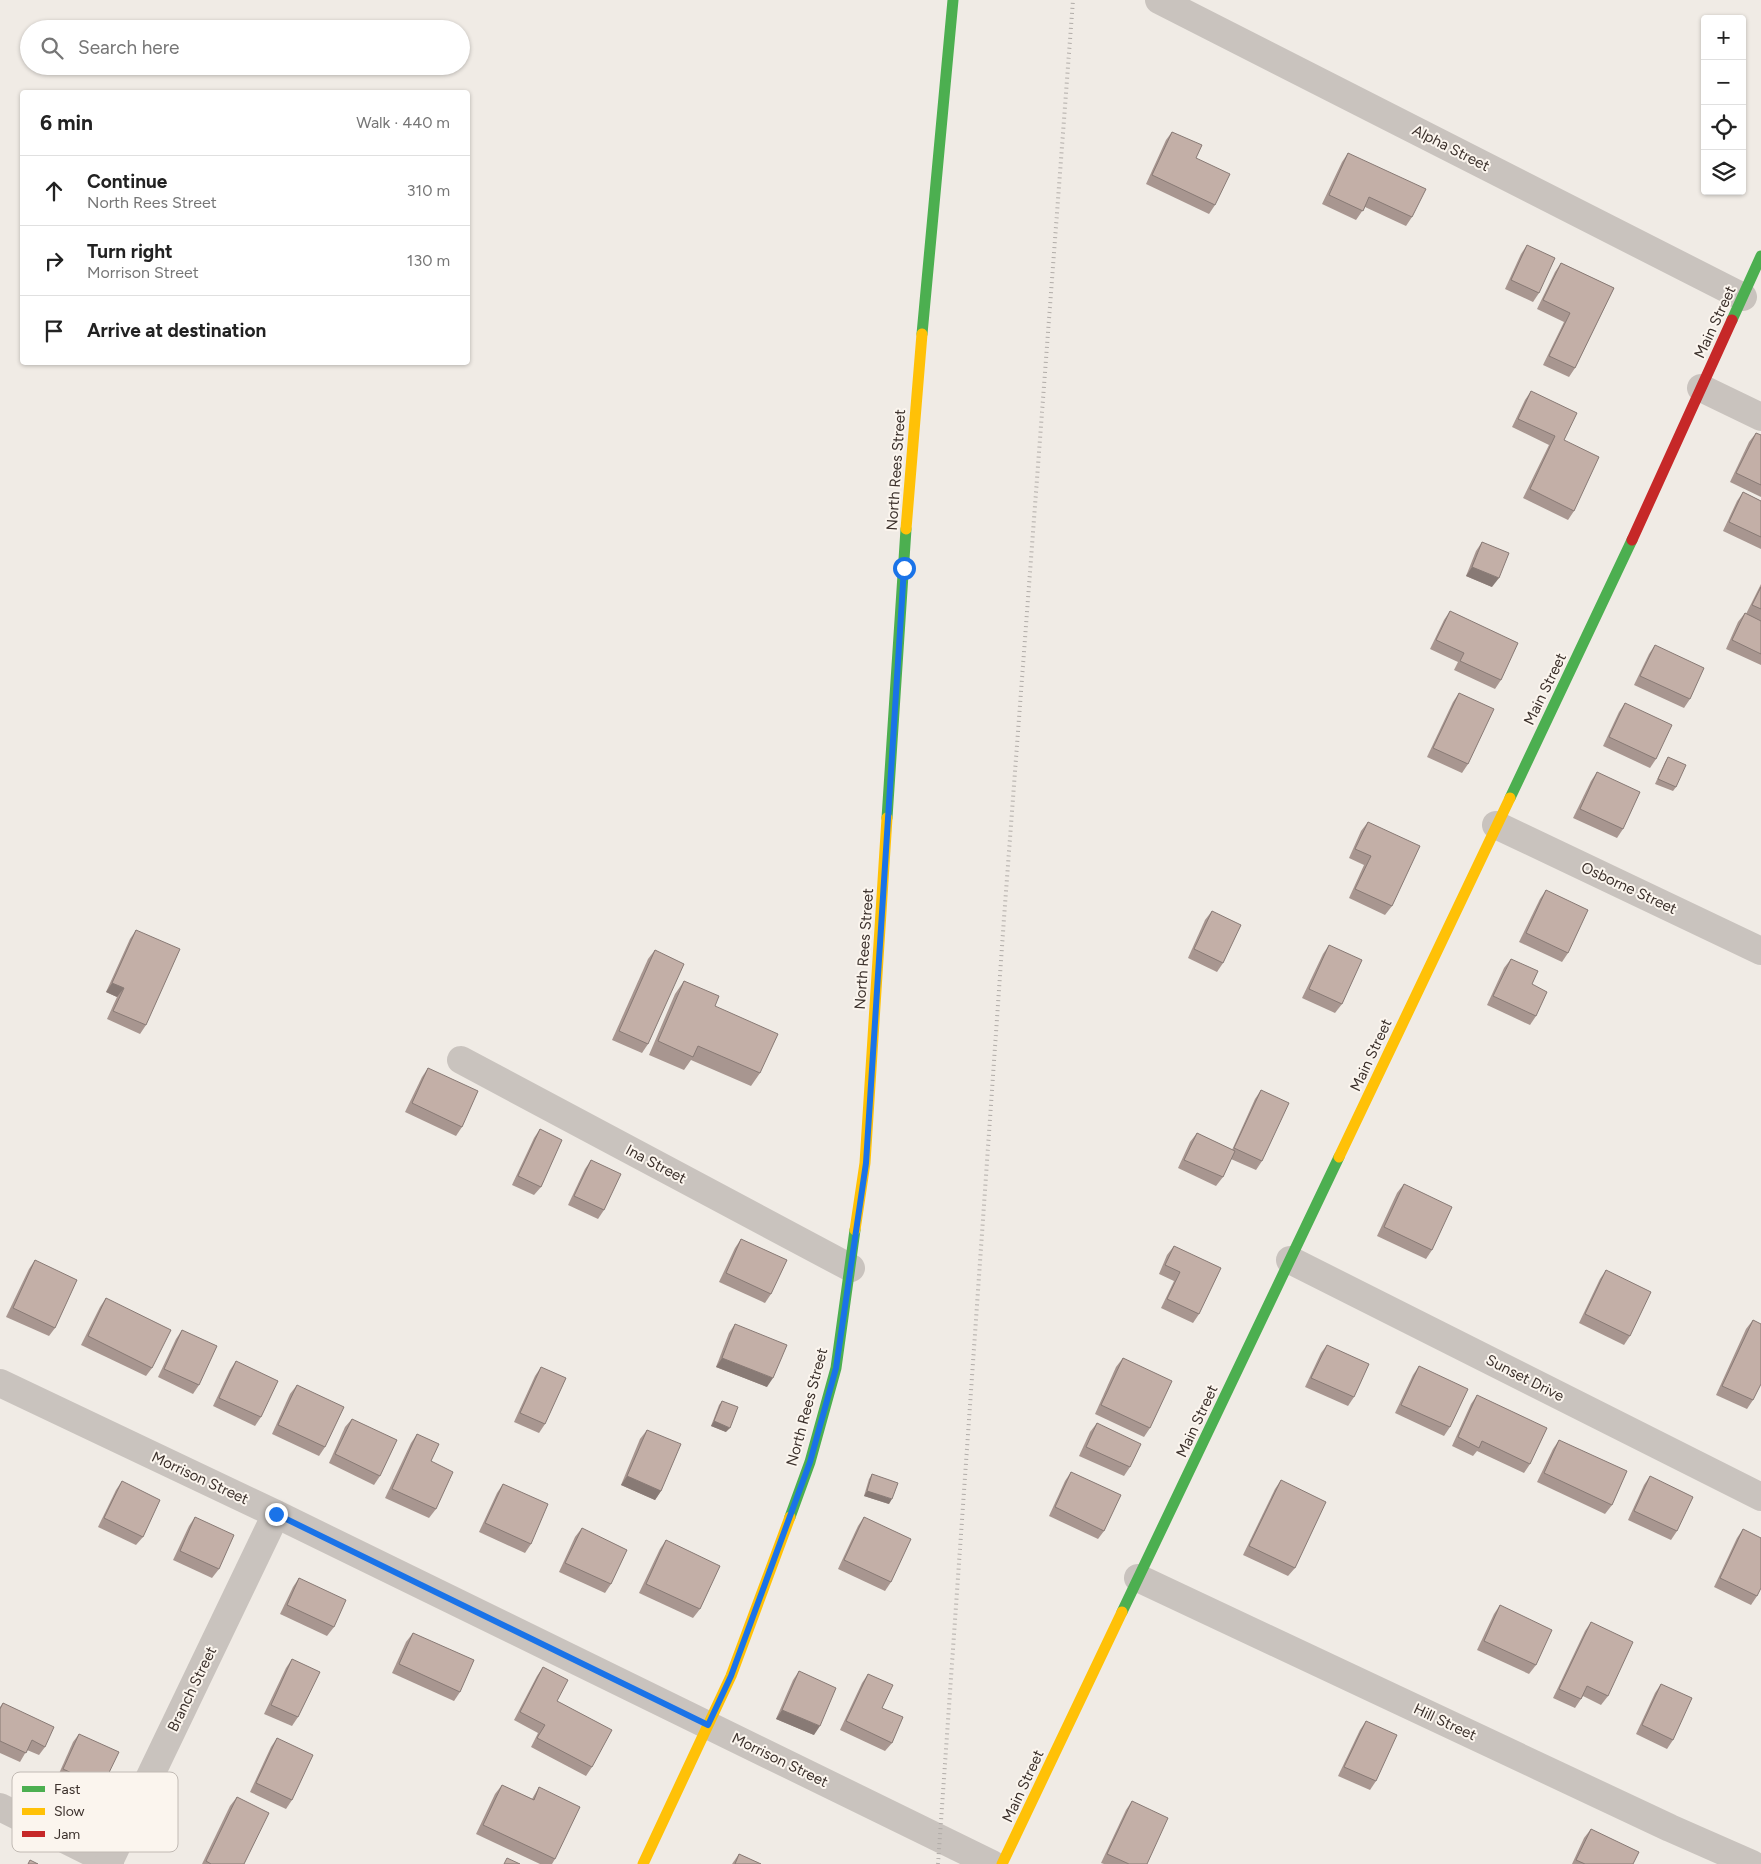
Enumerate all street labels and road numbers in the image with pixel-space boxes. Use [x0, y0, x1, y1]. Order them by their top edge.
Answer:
street label: Alpha Street [1409, 121, 1493, 175]
street label: Main Street [1690, 283, 1740, 361]
street label: North Rees Street [883, 408, 909, 531]
street label: Main Street [1520, 650, 1570, 728]
street label: Osborne Street [1578, 858, 1680, 918]
street label: North Rees Street [851, 887, 877, 1010]
street label: Main Street [1346, 1016, 1396, 1094]
street label: Ina Street [623, 1141, 690, 1188]
street label: North Rees Street [783, 1346, 832, 1468]
street label: Sunset Drive [1483, 1351, 1567, 1405]
street label: Main Street [1172, 1382, 1222, 1460]
street label: Morrison Street [149, 1448, 252, 1508]
street label: Branch Street [164, 1643, 220, 1734]
street label: Hill Street [1411, 1700, 1479, 1744]
street label: Morrison Street [729, 1729, 831, 1791]
street label: Main Street [998, 1747, 1048, 1825]

